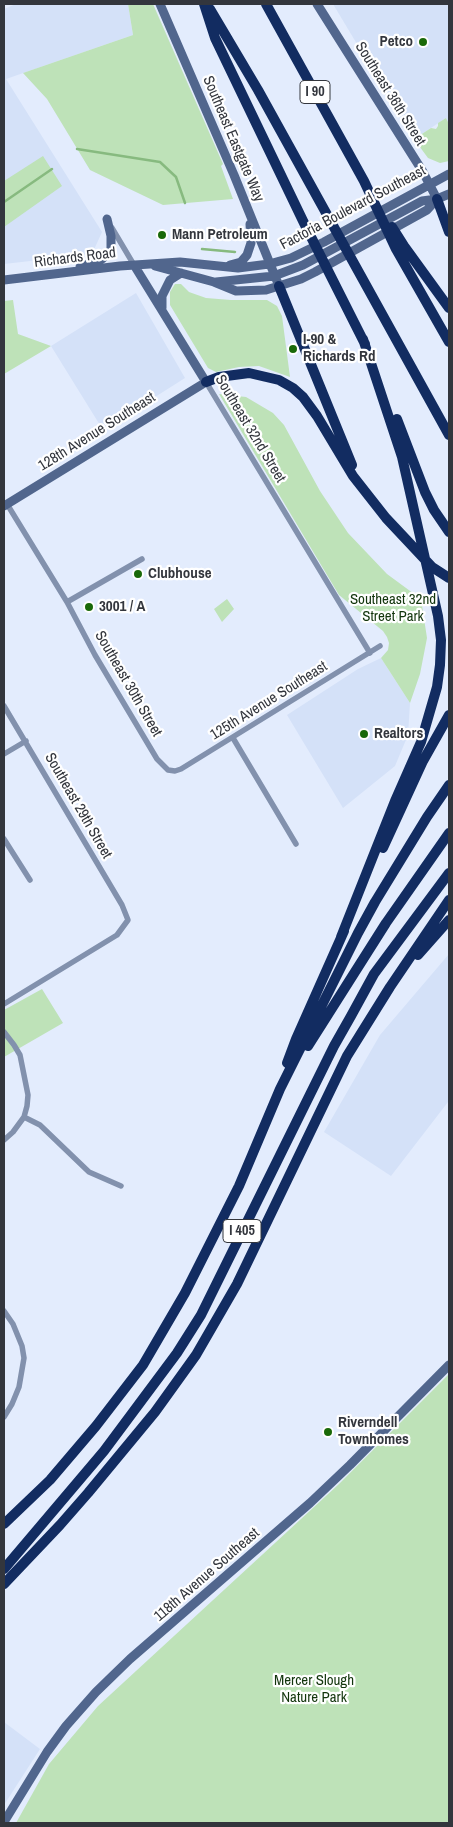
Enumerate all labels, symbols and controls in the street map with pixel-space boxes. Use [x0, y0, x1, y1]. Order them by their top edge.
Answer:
place label: Petco [380, 33, 413, 51]
marker: Petco [417, 36, 429, 48]
street label: Southeast 36th Street [351, 39, 429, 149]
street label: Southeast Eastgate Way [198, 73, 268, 205]
road number: I 90 [300, 80, 330, 104]
street label: Factoria Boulevard Southeast [277, 162, 429, 254]
place label: Mann Petroleum [172, 226, 268, 244]
marker: Mann Petroleum [156, 229, 168, 241]
street label: Richards Road [33, 244, 117, 272]
place label: I-90 & Richards Rd [303, 331, 375, 366]
marker: I-90 & Richards Rd [287, 343, 299, 355]
street label: Southeast 32nd Street [211, 372, 289, 486]
street label: 128th Avenue Southeast [35, 389, 159, 475]
place label: Clubhouse [148, 565, 212, 583]
marker: Clubhouse [132, 568, 144, 580]
park label: Southeast 32nd Street Park [350, 591, 436, 626]
place label: 3001 / A [99, 598, 145, 616]
marker: 3001 / A [83, 601, 95, 613]
street label: Southeast 30th Street [90, 628, 166, 740]
street label: 125th Avenue Southeast [207, 658, 331, 744]
place label: Realtors [374, 725, 423, 743]
marker: Realtors [358, 728, 370, 740]
street label: Southeast 29th Street [40, 750, 116, 862]
road number: I 405 [223, 1220, 261, 1242]
place label: Riverndell Townhomes [338, 1414, 409, 1449]
marker: Riverndell Townhomes [322, 1426, 334, 1438]
street label: 118th Avenue Southeast [151, 1524, 263, 1626]
park label: Mercer Slough Nature Park [274, 1672, 354, 1707]

